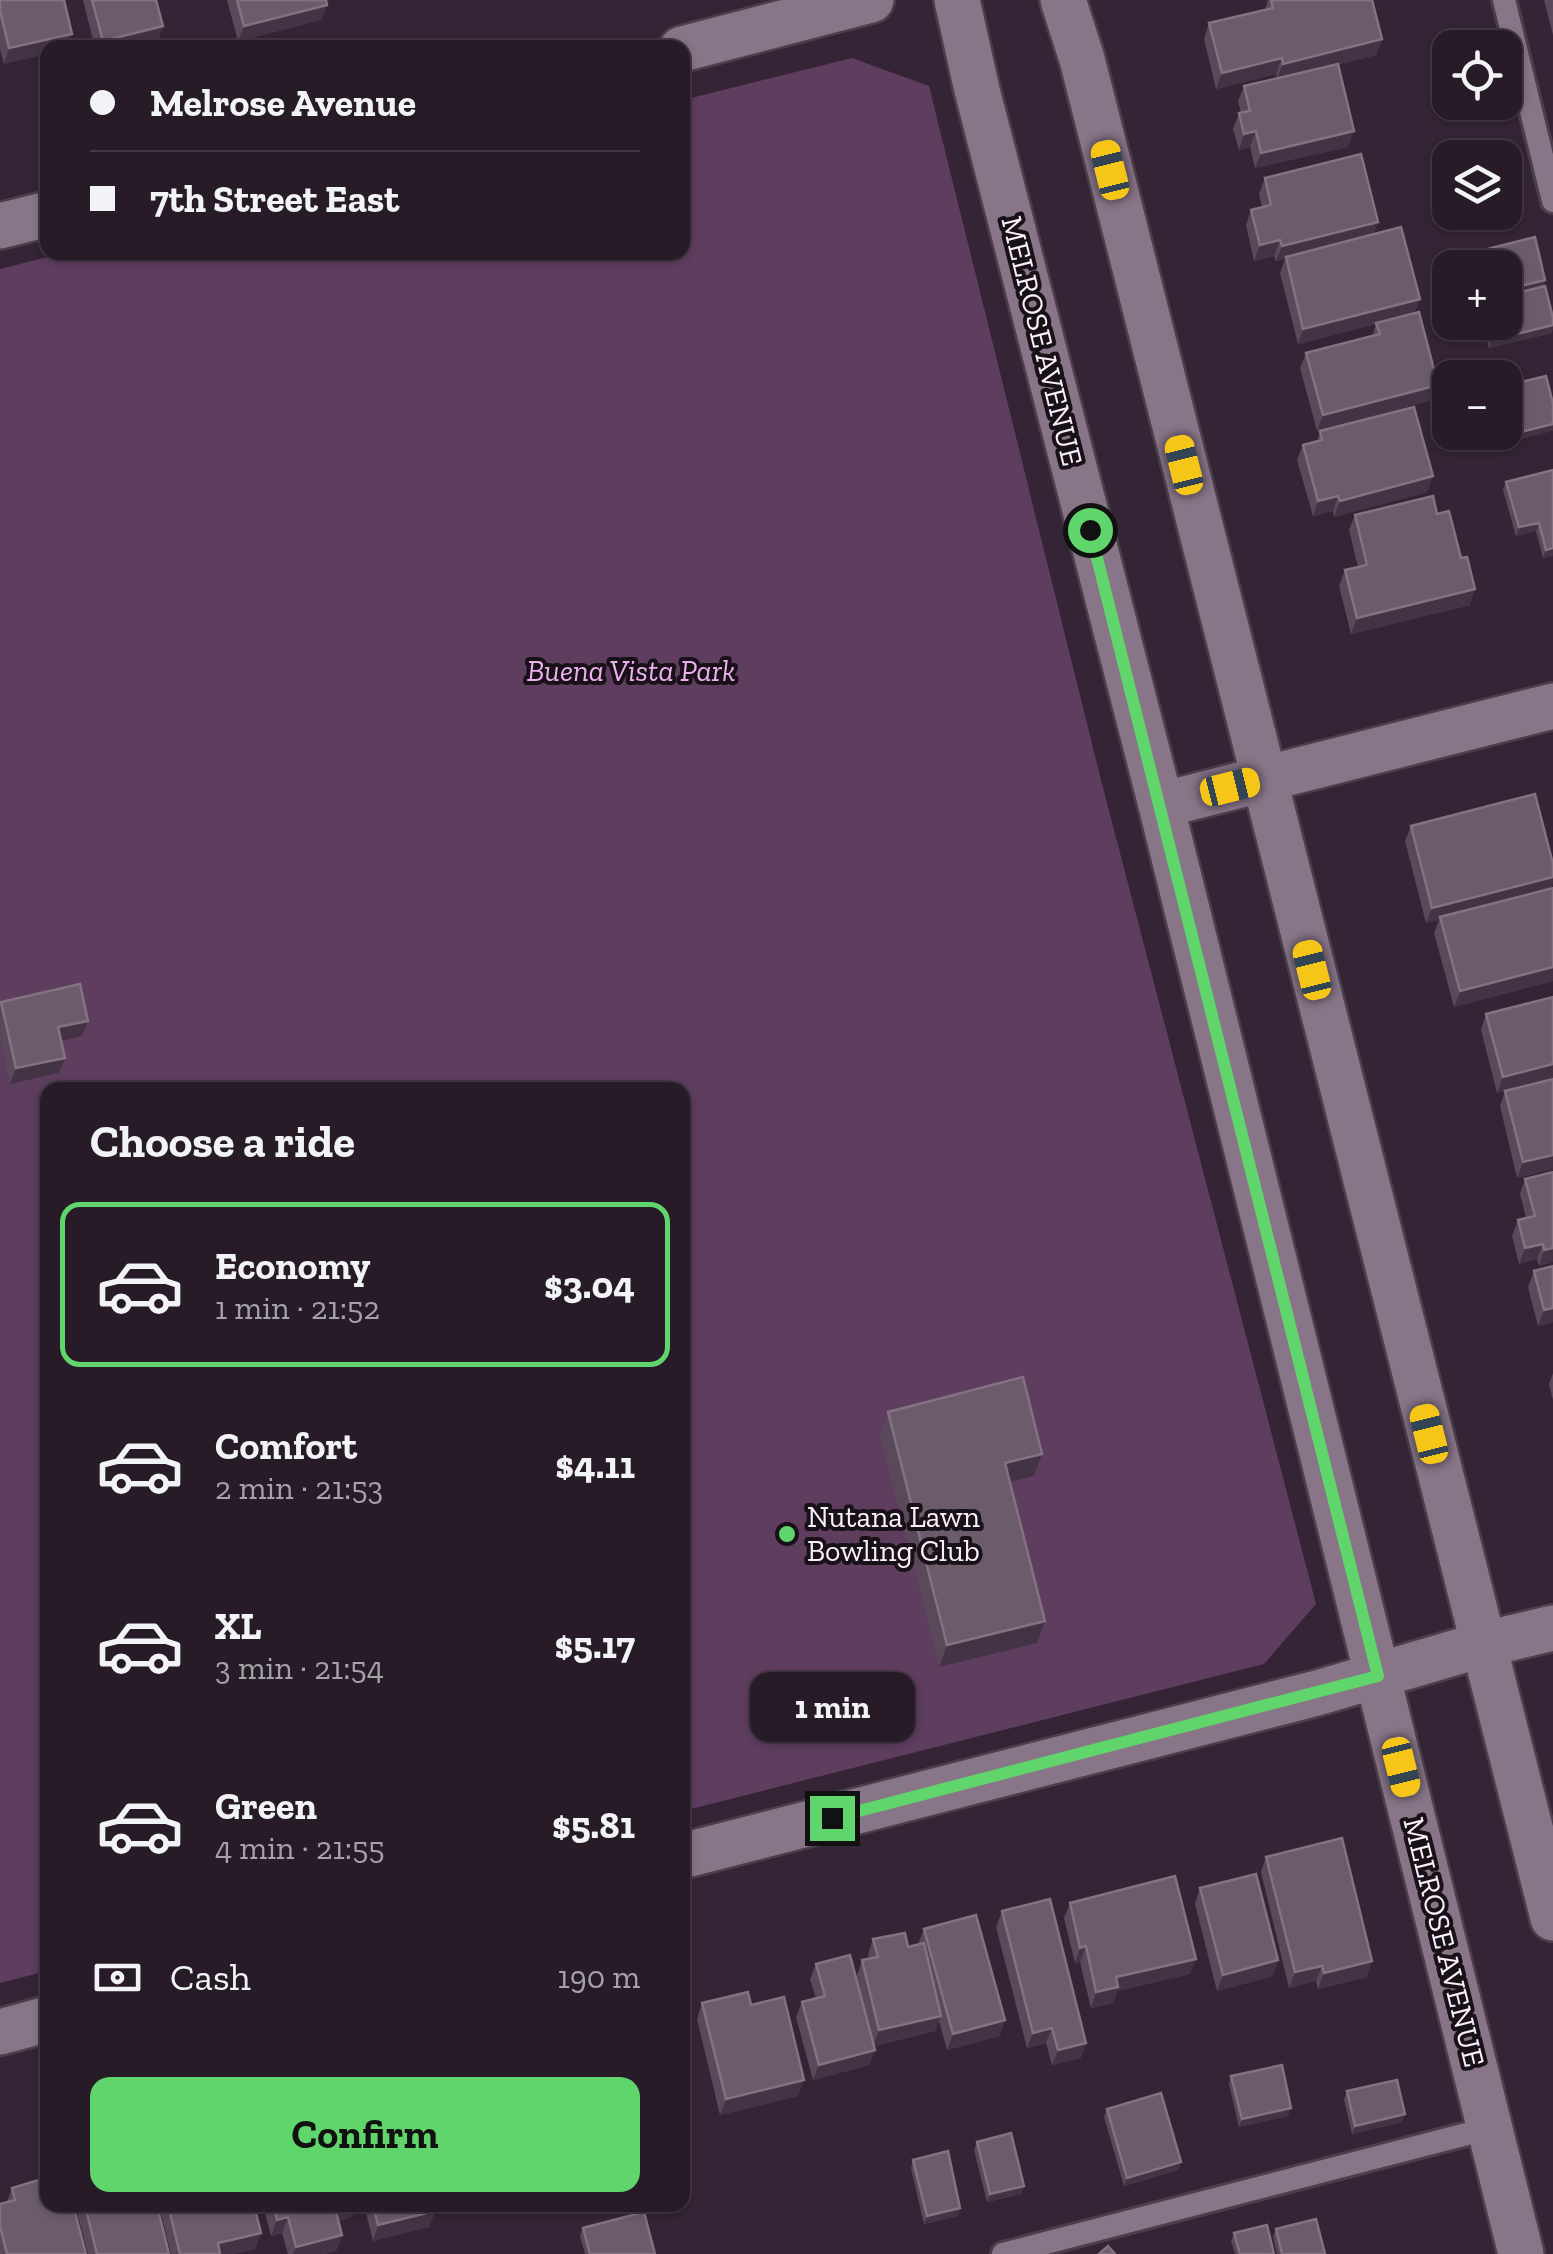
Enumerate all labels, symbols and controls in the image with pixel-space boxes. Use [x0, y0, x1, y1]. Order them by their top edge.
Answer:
map controls [1432, 30, 1522, 450]
button: locate [1432, 30, 1522, 120]
text: Melrose Avenue [150, 80, 416, 126]
car [1088, 137, 1132, 203]
button: layers [1432, 140, 1522, 230]
text: 7th Street East [150, 176, 399, 222]
street label: MELROSE AVENUE [994, 212, 1090, 470]
button: + [1432, 250, 1522, 340]
button: − [1432, 360, 1522, 450]
car [1162, 432, 1206, 498]
route start [1068, 508, 1113, 553]
park label: Buena Vista Park [527, 653, 735, 689]
car [1197, 765, 1263, 809]
car [1290, 937, 1334, 1003]
text: Choose a ride [90, 1115, 355, 1169]
icon: car [95, 1240, 185, 1330]
text: Economy [215, 1243, 370, 1289]
text: $3.04 [544, 1262, 635, 1308]
text: 1 min · 21:52 [215, 1289, 380, 1327]
car [1407, 1401, 1451, 1467]
icon: car [95, 1420, 185, 1510]
text: Comfort [215, 1423, 357, 1469]
text: $4.11 [555, 1442, 635, 1488]
text: 2 min · 21:53 [215, 1469, 383, 1507]
place label: Nutana Lawn Bowling Club [807, 1499, 980, 1569]
marker: Nutana Lawn Bowling Club [776, 1523, 798, 1545]
icon: car [95, 1600, 185, 1690]
text: XL [215, 1603, 262, 1649]
text: $5.17 [554, 1622, 635, 1668]
text: 3 min · 21:54 [215, 1649, 384, 1687]
callout: 1 min [750, 1673, 914, 1743]
text: 1 min [795, 1688, 870, 1726]
car [1379, 1734, 1423, 1800]
icon: car [95, 1780, 185, 1870]
text: Green [215, 1783, 317, 1829]
route end [810, 1796, 855, 1841]
text: $5.81 [552, 1802, 635, 1848]
street label: MELROSE AVENUE [1396, 1813, 1492, 2071]
text: 4 min · 21:55 [215, 1829, 385, 1867]
icon: cash [90, 1950, 145, 2005]
text: Cash [170, 1954, 251, 2000]
text: 190 m [557, 1958, 640, 1996]
button: Confirm [90, 2077, 640, 2192]

